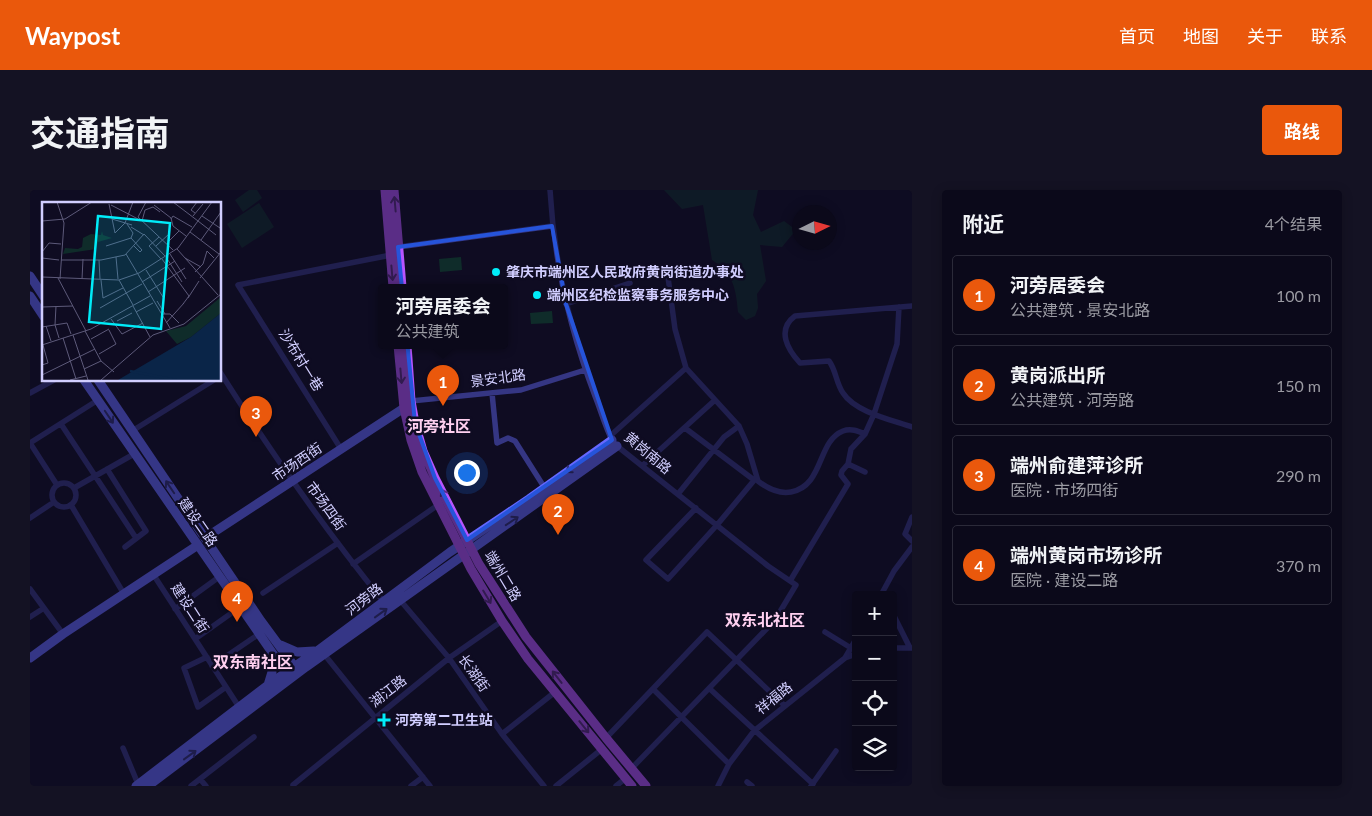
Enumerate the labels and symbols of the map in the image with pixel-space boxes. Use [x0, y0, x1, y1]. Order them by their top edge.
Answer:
one-way arrow [390, 196, 400, 212]
inset map [42, 202, 221, 381]
north arrow [792, 205, 837, 250]
place label: 肇庆市端州区人民政府黄岗街道办事处 [506, 263, 744, 280]
one-way arrow [387, 265, 397, 281]
marker: 肇庆市端州区人民政府黄岗街道办事处 [490, 266, 502, 278]
place label: 端州区纪检监察事务服务中心 [547, 286, 729, 303]
marker: 端州区纪检监察事务服务中心 [531, 289, 543, 301]
street label: 沙布村一巷 [276, 326, 327, 394]
pin: 1 [427, 365, 459, 406]
street label: 景安北路 [469, 365, 527, 390]
one-way arrow [396, 368, 406, 384]
pin: 3 [240, 396, 272, 437]
one-way arrow [104, 410, 114, 424]
district label: 河旁社区 [407, 416, 471, 435]
street label: 黄岗南路 [621, 428, 675, 477]
street label: 市场西街 [269, 439, 325, 484]
your location [454, 460, 480, 486]
one-way arrow [565, 463, 579, 473]
street label: 市场四街 [303, 478, 350, 533]
one-way arrow [165, 480, 175, 494]
one-way arrow [439, 489, 449, 504]
street label: 建设二路 [175, 494, 221, 550]
pin: 2 [542, 494, 574, 535]
one-way arrow [504, 516, 518, 526]
street label: 端州二路 [482, 547, 525, 604]
street label: 河旁路 [342, 579, 386, 618]
street label: 建设二街 [168, 580, 213, 636]
pin: 4 [221, 581, 253, 622]
one-way arrow [483, 589, 493, 603]
one-way arrow [374, 608, 387, 619]
district label: 双东北社区 [725, 610, 805, 629]
street label: 长湖街 [455, 651, 493, 695]
district label: 双东南社区 [213, 652, 293, 671]
one-way arrow [551, 670, 562, 683]
street label: 湖江路 [366, 671, 409, 710]
street label: 祥福路 [752, 678, 795, 717]
place label: 河旁第二卫生站 [395, 711, 493, 728]
marker: 河旁第二卫生站 [377, 713, 391, 727]
one-way arrow [578, 720, 589, 733]
one-way arrow [183, 750, 196, 761]

